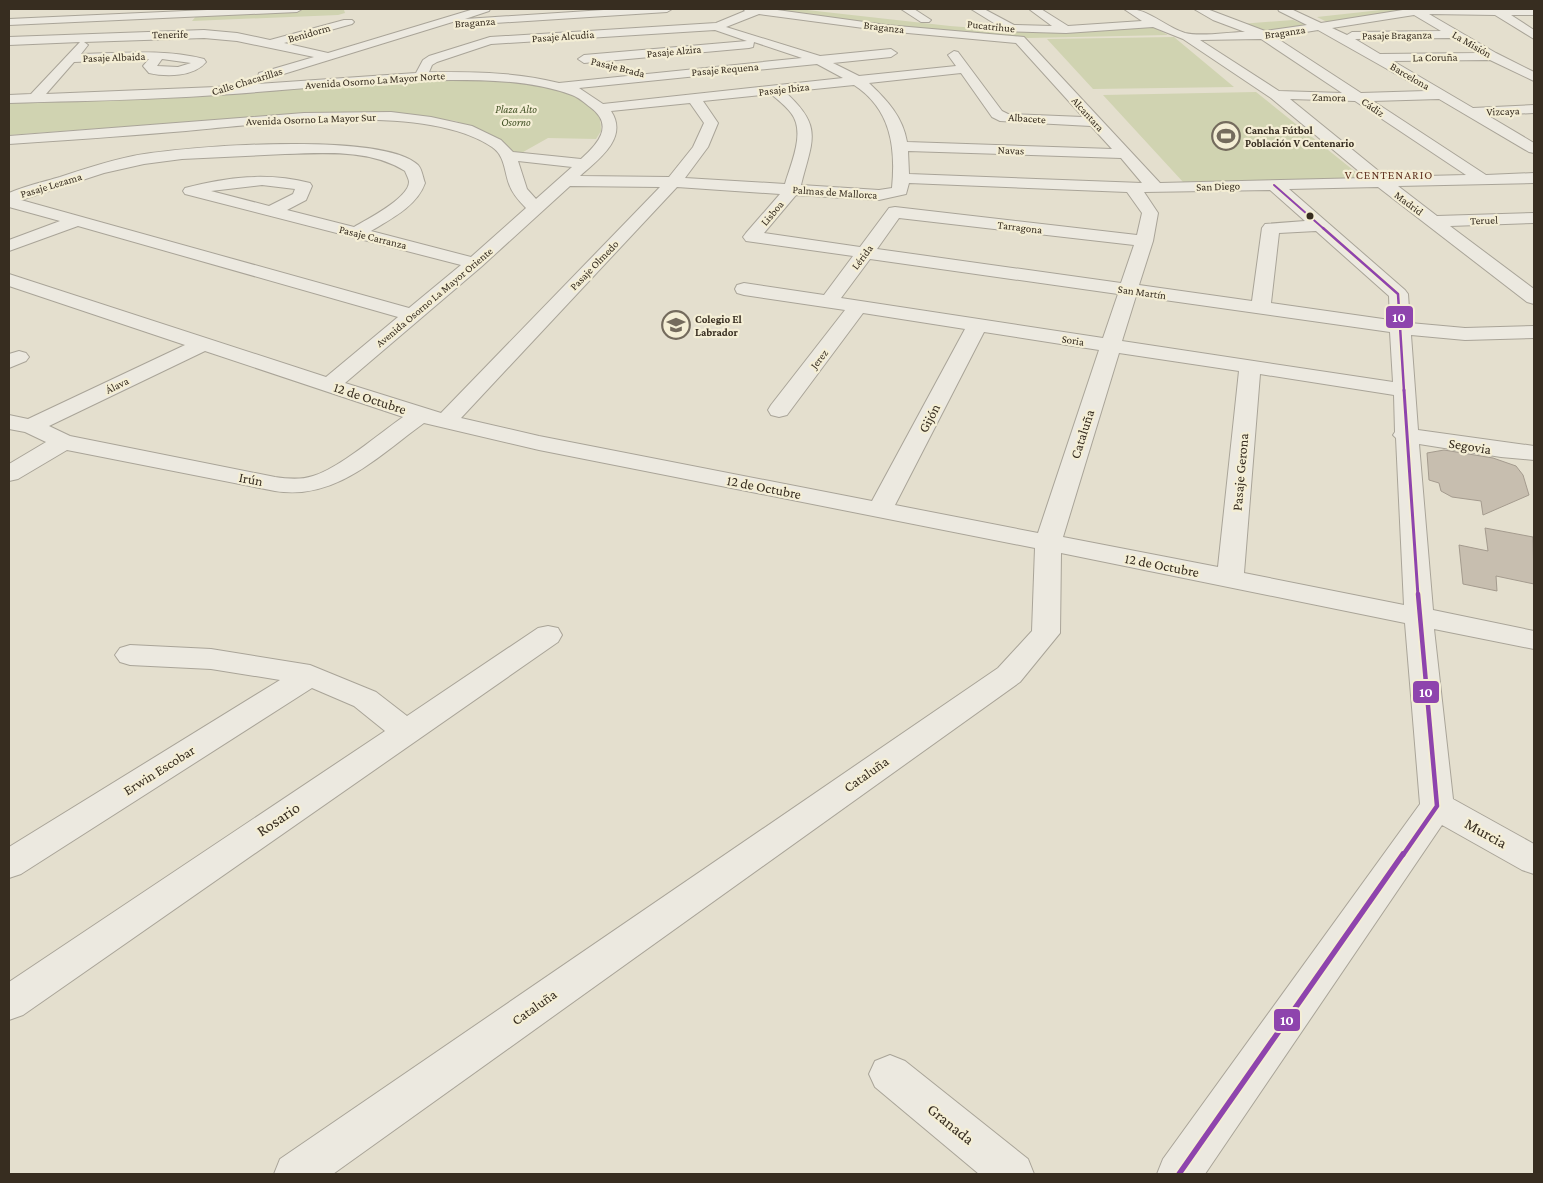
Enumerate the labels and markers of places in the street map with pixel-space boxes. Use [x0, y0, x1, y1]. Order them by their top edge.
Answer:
sports icon: Cancha Fútbol Población V Centenario [1211, 121, 1241, 151]
place label: Cancha Fútbol Población V Centenario [1245, 124, 1354, 149]
unlabelled marker [1305, 211, 1315, 221]
school or university icon: Colegio El Labrador [661, 310, 691, 340]
place label: Colegio El Labrador [695, 313, 743, 338]

